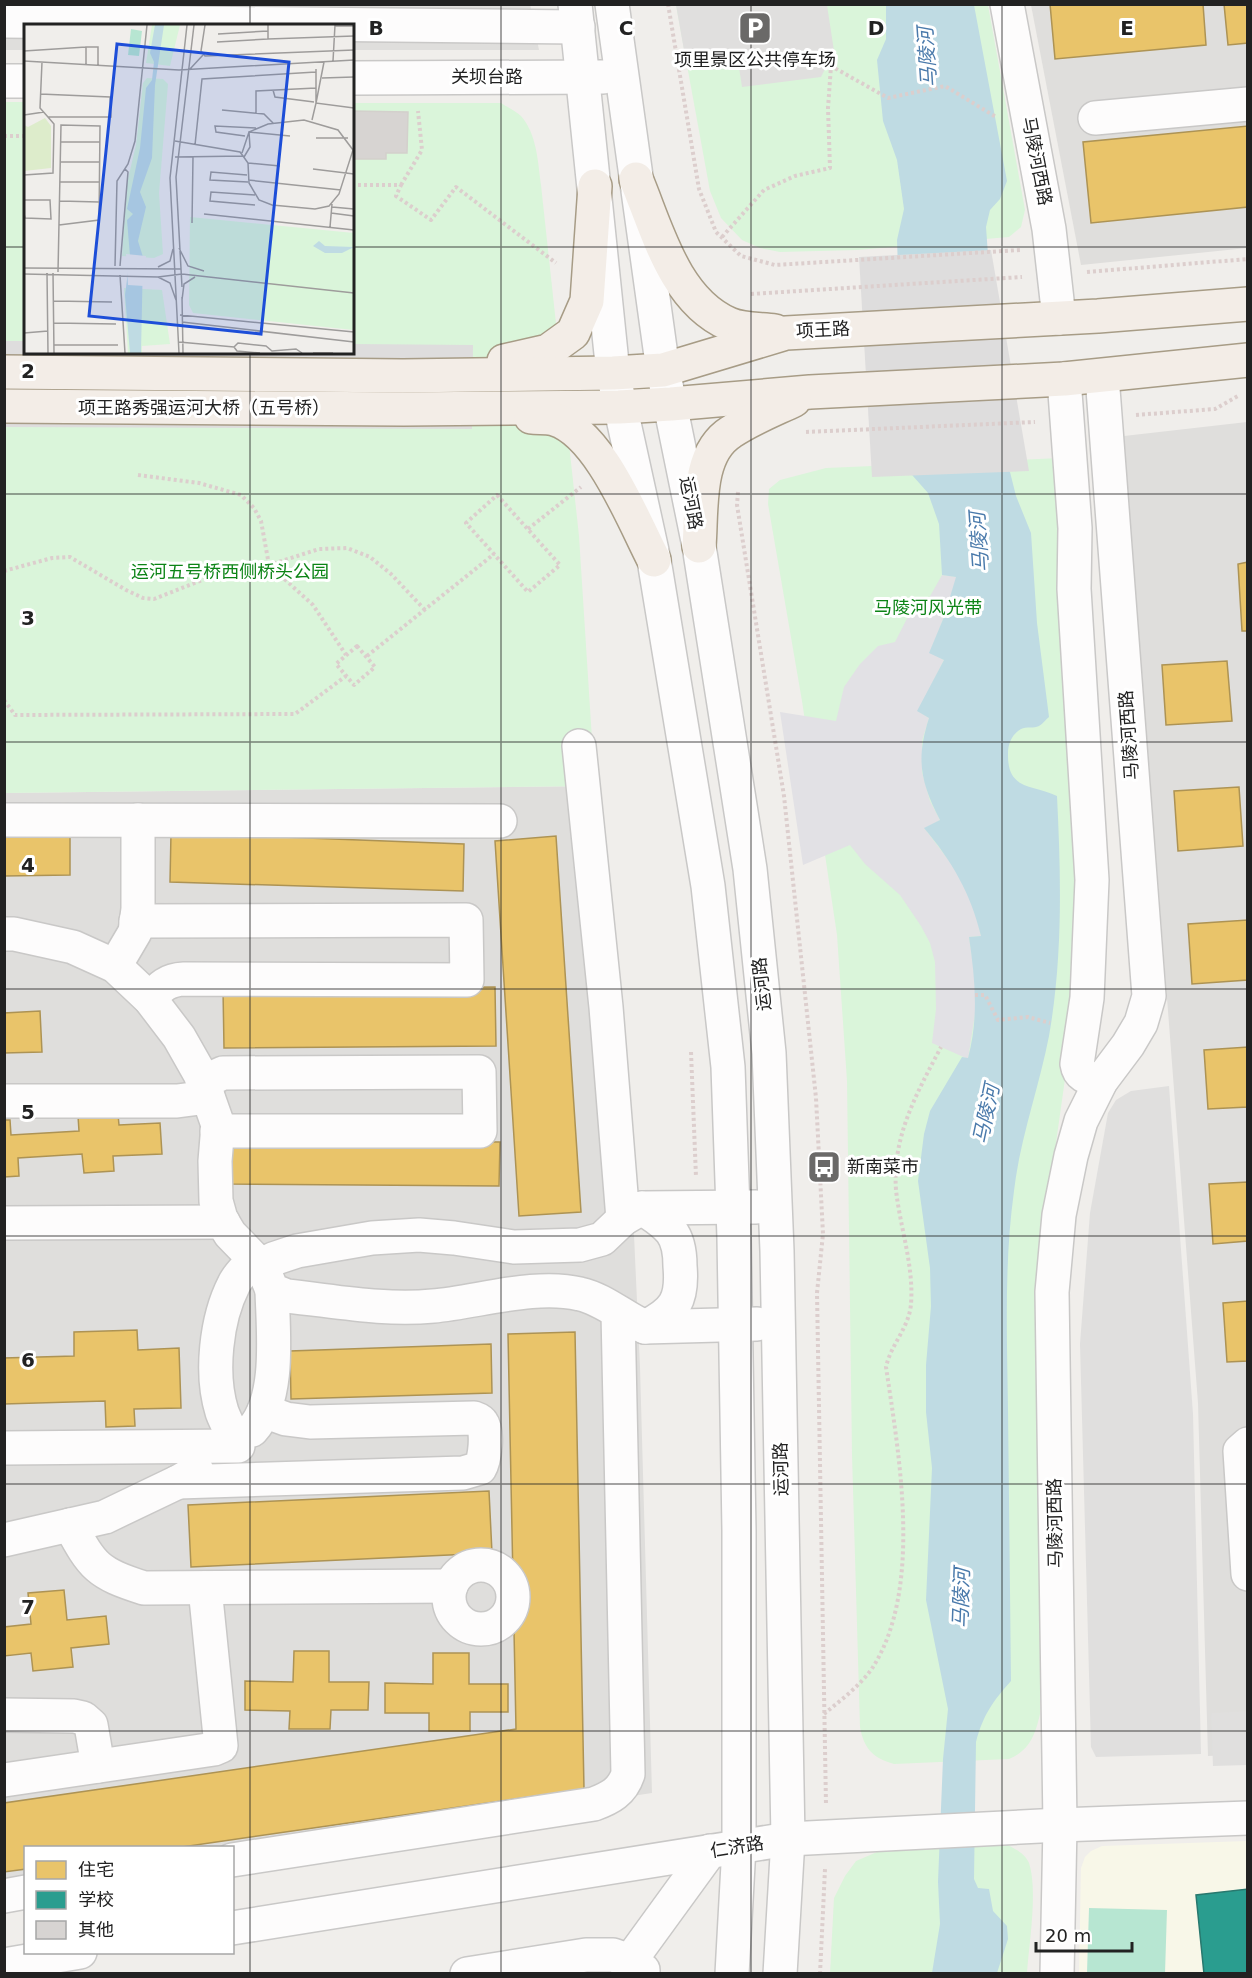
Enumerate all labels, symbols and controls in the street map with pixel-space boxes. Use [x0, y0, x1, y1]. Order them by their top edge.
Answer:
parking icon: 项里景区公共停车场 [737, 10, 773, 46]
text: B [368, 16, 384, 40]
text: C [619, 16, 633, 40]
text: D [868, 16, 884, 40]
text: E [1120, 16, 1134, 40]
water label: 马陵河 [913, 22, 941, 88]
inset map [24, 24, 354, 354]
place label: 项里景区公共停车场 [674, 49, 836, 70]
street label: 关坝台路 [451, 66, 523, 87]
street label: 马陵河西路 [1019, 115, 1056, 207]
street label: 项王路 [795, 318, 850, 341]
text: 2 [21, 359, 35, 383]
street label: 项王路秀强运河大桥（五号桥） [78, 397, 330, 418]
street label: 运河路 [676, 474, 707, 531]
water label: 马陵河 [965, 507, 993, 573]
park label: 运河五号桥西侧桥头公园 [131, 561, 329, 582]
park label: 马陵河风光带 [874, 597, 982, 618]
text: 3 [21, 606, 35, 630]
street label: 马陵河西路 [1115, 689, 1142, 781]
text: 4 [21, 853, 35, 877]
street label: 运河路 [748, 956, 775, 1012]
water label: 马陵河 [968, 1078, 1005, 1146]
text: 5 [21, 1100, 35, 1124]
bus stop icon: 新南菜市 [806, 1149, 842, 1185]
place label: 新南菜市 [847, 1156, 919, 1177]
text: 6 [21, 1348, 35, 1372]
street label: 运河路 [770, 1442, 791, 1496]
street label: 马陵河西路 [1043, 1478, 1066, 1568]
water label: 马陵河 [948, 1564, 974, 1628]
text: 7 [21, 1595, 35, 1619]
street label: 仁济路 [709, 1832, 765, 1861]
legend [24, 1846, 234, 1954]
text: 住宅 [78, 1859, 114, 1880]
text: 学校 [78, 1889, 114, 1910]
scale bar [1036, 1915, 1132, 1953]
text: 其他 [78, 1919, 114, 1940]
text: 20 m [1045, 1925, 1091, 1946]

